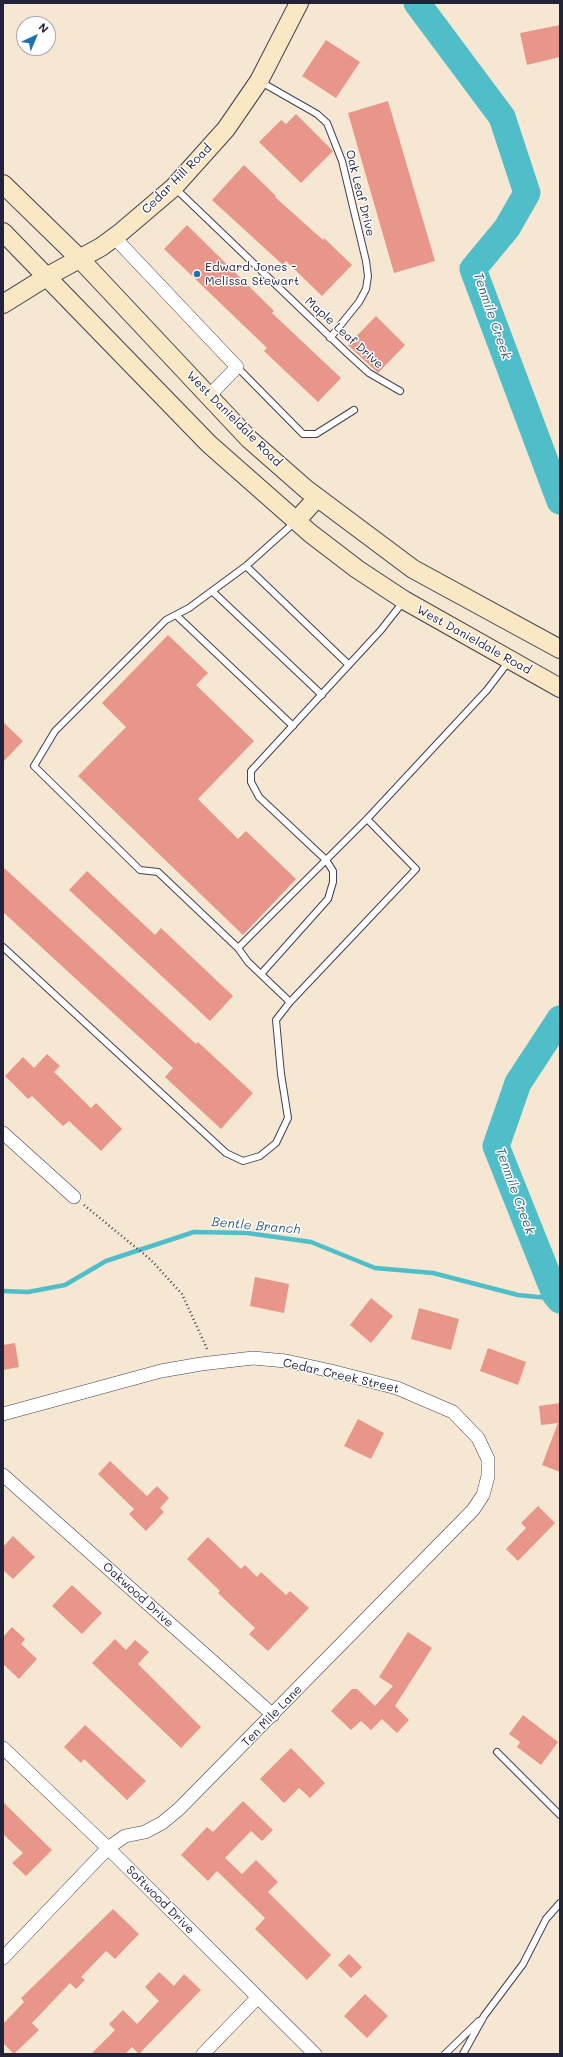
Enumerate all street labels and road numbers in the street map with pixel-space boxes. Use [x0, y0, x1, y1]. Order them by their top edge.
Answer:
street label: Cedar Hill Road [139, 141, 215, 217]
street label: Oak Leaf Drive [342, 148, 378, 238]
street label: Maple Leaf Drive [302, 294, 386, 372]
street label: West Danieldale Road [183, 368, 285, 470]
street label: West Danieldale Road [414, 603, 534, 677]
street label: Cedar Creek Street [282, 1356, 400, 1396]
street label: Oakwood Drive [100, 1560, 176, 1630]
street label: Ten Mile Lane [239, 1682, 305, 1750]
street label: Softwood Drive [123, 1863, 197, 1937]

